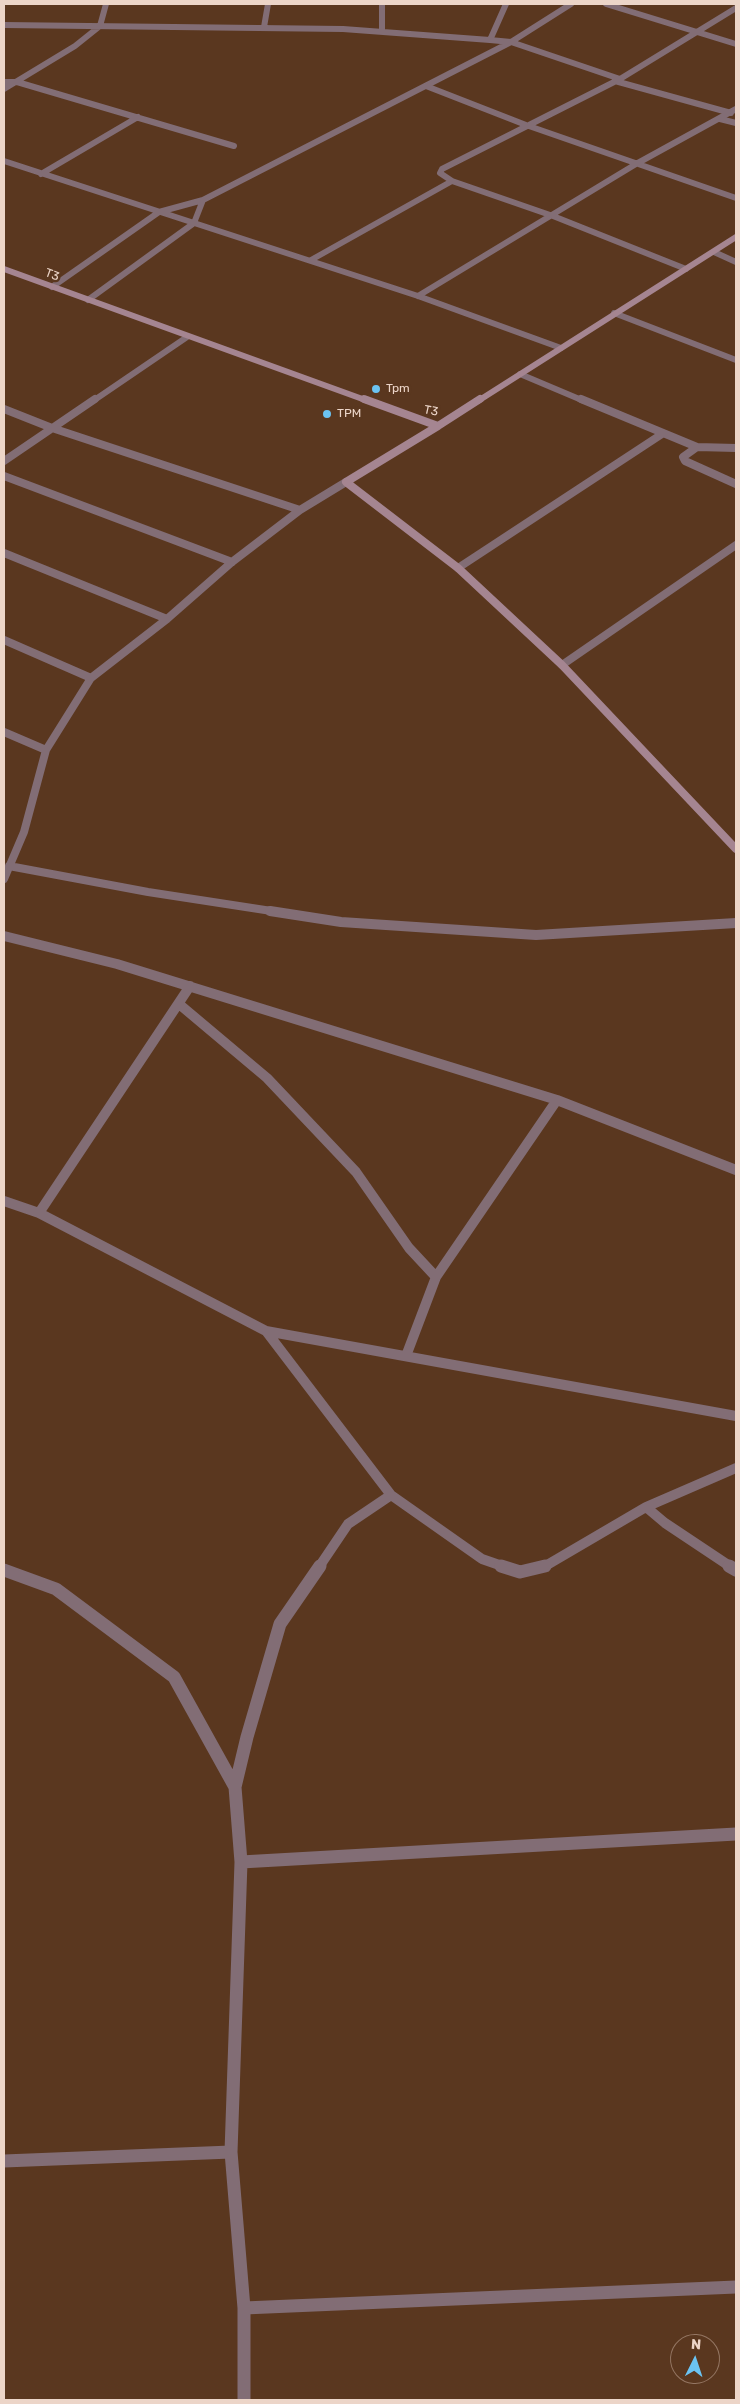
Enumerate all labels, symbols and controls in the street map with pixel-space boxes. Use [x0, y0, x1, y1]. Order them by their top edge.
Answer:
street label: T3 [43, 266, 61, 284]
place label: Tpm [386, 382, 410, 396]
marker: Tpm [370, 383, 382, 395]
street label: T3 [423, 402, 439, 420]
place label: TPM [337, 407, 361, 421]
marker: TPM [321, 408, 333, 420]
north arrow [670, 2334, 720, 2384]
text: N [690, 2336, 702, 2353]

